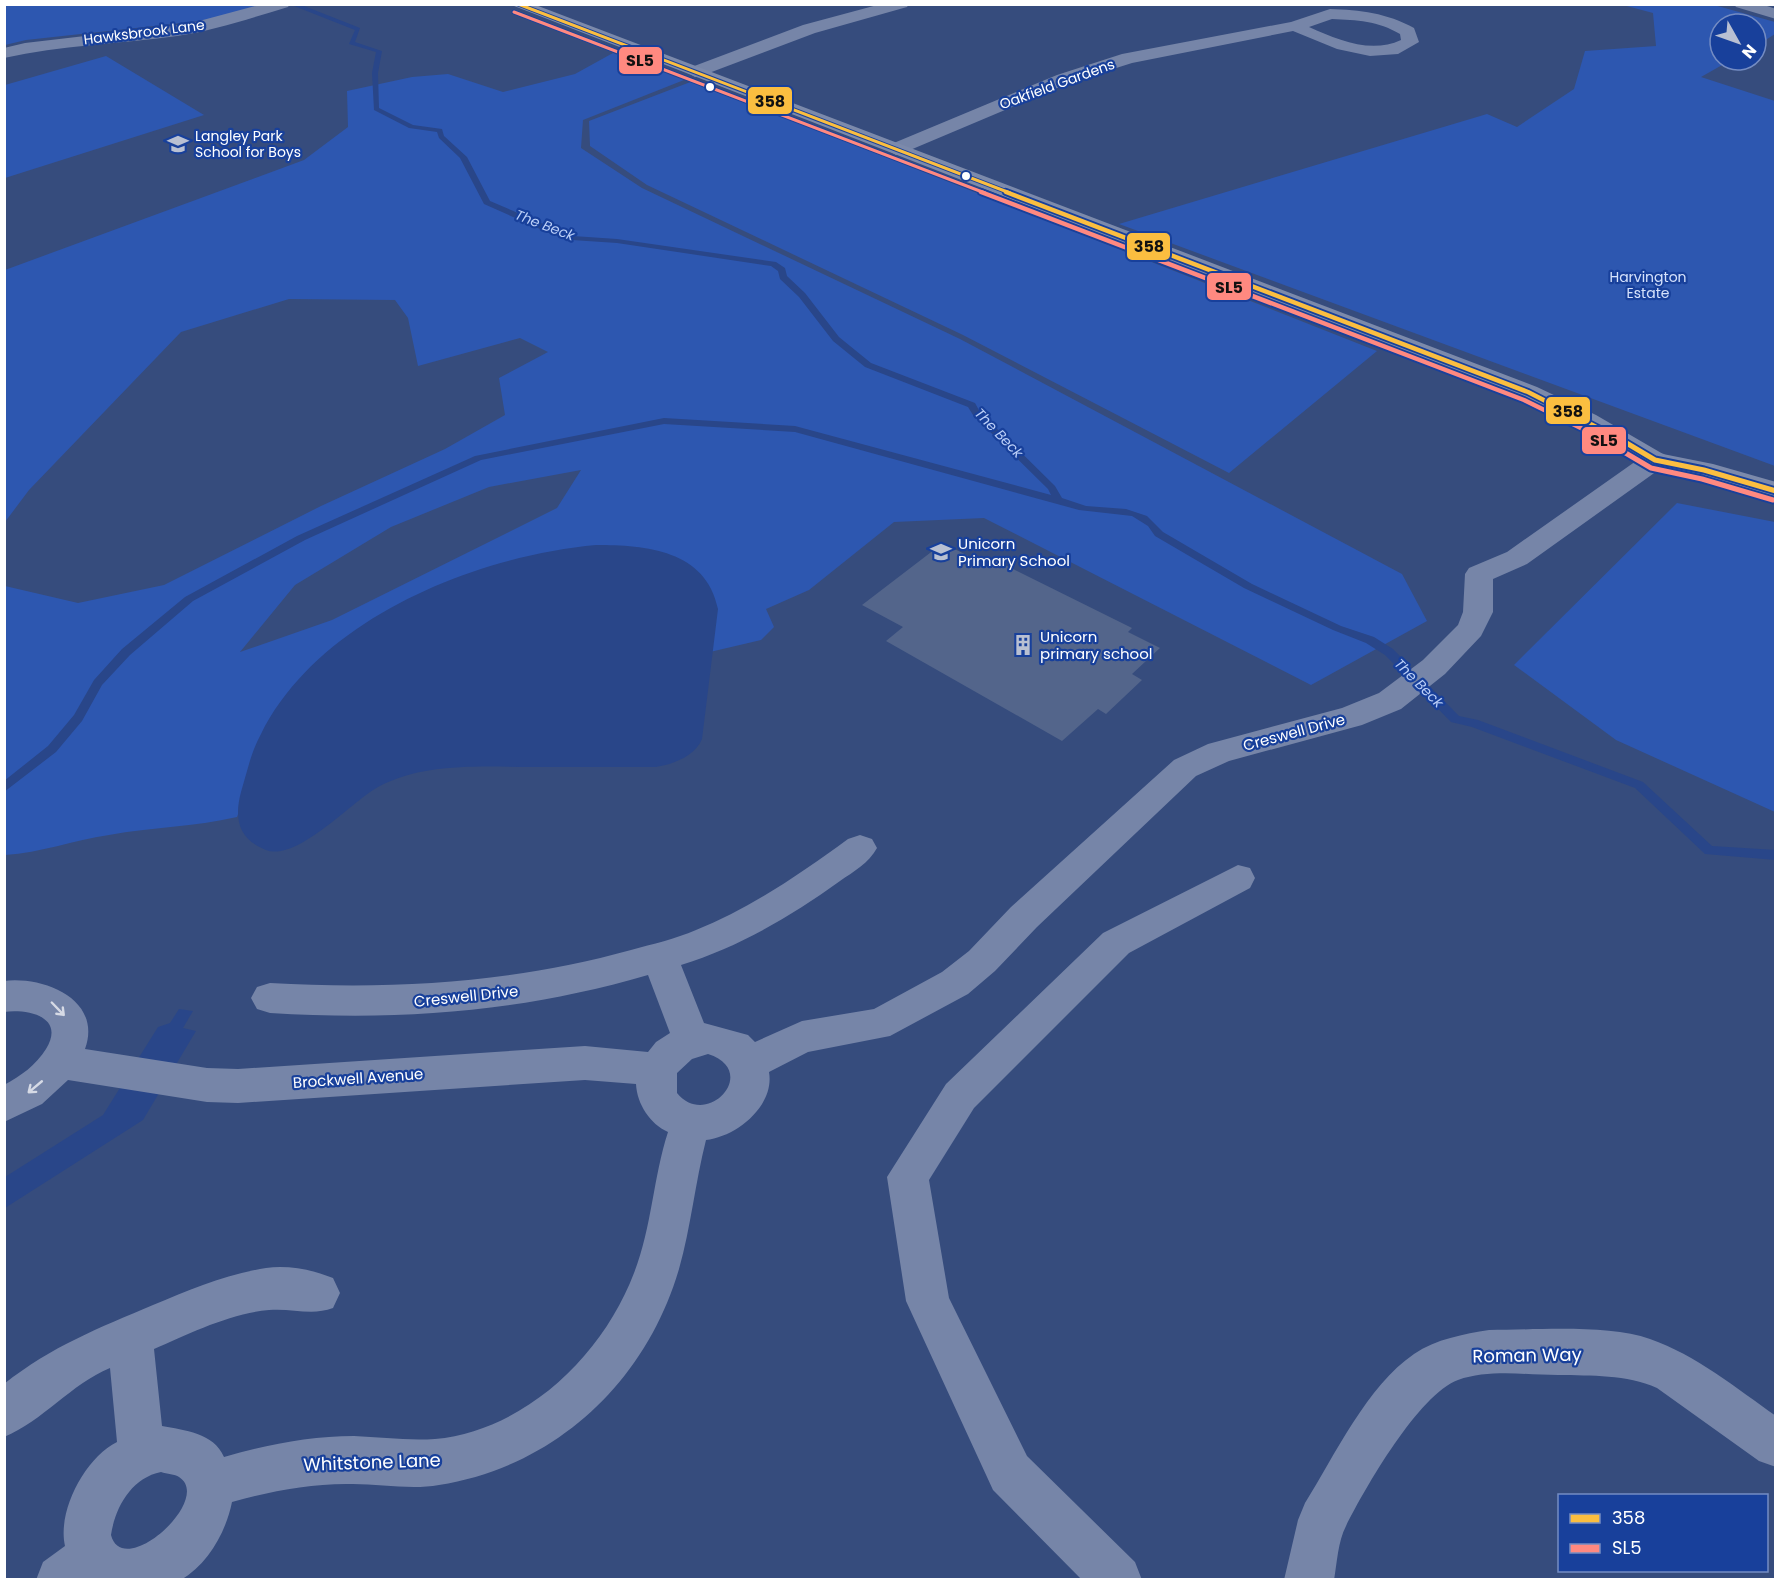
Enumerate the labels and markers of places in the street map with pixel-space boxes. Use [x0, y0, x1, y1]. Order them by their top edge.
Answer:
unlabelled marker [704, 81, 716, 93]
place label: Langley Park School for Boys [195, 126, 301, 162]
school or university icon: Langley Park School for Boys [166, 132, 190, 156]
unlabelled marker [960, 170, 972, 182]
place label: Unicorn Primary School [958, 533, 1070, 571]
school or university icon: Unicorn Primary School [929, 540, 953, 564]
place label: Unicorn primary school [1040, 626, 1153, 664]
building icon: Unicorn primary school [1011, 633, 1035, 657]

